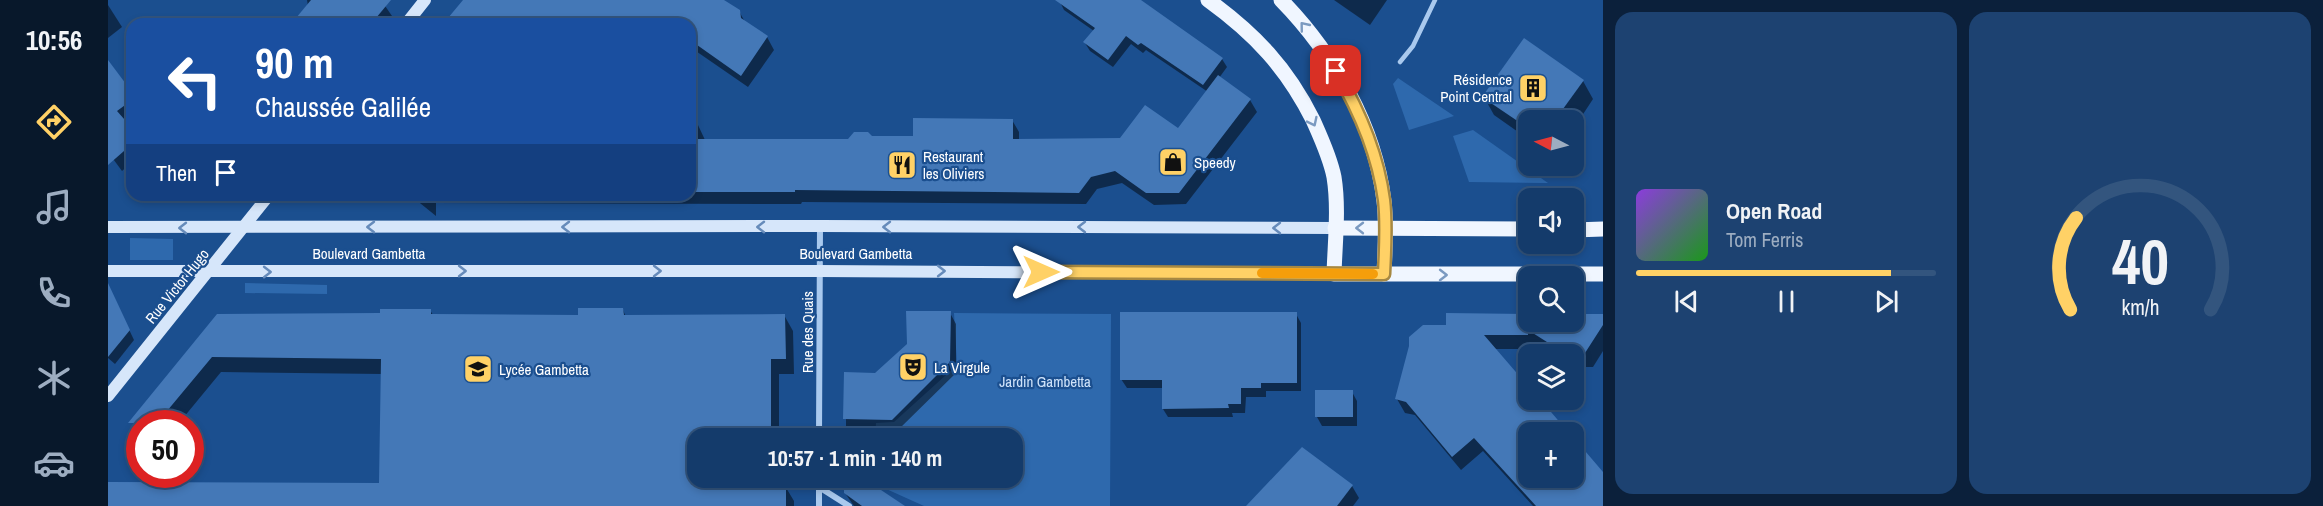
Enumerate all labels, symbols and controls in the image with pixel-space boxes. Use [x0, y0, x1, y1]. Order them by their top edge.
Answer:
text: 10:56 [26, 22, 82, 58]
one-way arrow [1301, 22, 1312, 33]
text: 90 m [255, 35, 334, 91]
icon: left [156, 42, 234, 120]
pin [1310, 45, 1361, 96]
icon: arrive [1319, 54, 1352, 87]
place label: Résidence Point Central [1440, 69, 1512, 107]
building icon: Résidence Point Central [1517, 72, 1549, 104]
text: Chaussée Galilée [255, 89, 431, 125]
icon: directions [33, 101, 75, 143]
north arrow [1518, 110, 1584, 176]
map controls [1518, 110, 1584, 488]
one-way arrow [1306, 115, 1318, 126]
place label: Restaurant les Oliviers [923, 146, 985, 184]
shop icon: Speedy [1157, 146, 1189, 178]
restaurant icon: Restaurant les Oliviers [886, 149, 918, 181]
place label: Speedy [1194, 152, 1237, 173]
icon: arrive [209, 156, 242, 189]
text: Then [156, 158, 197, 188]
icon: music [33, 186, 75, 228]
button: sound [1518, 188, 1584, 254]
text: Open Road [1726, 196, 1822, 226]
text: 40 [2112, 219, 2168, 303]
one-way arrow [367, 221, 376, 233]
one-way arrow [562, 221, 571, 233]
one-way arrow [757, 221, 766, 233]
one-way arrow [882, 221, 891, 233]
one-way arrow [1077, 221, 1086, 233]
one-way arrow [179, 222, 188, 234]
one-way arrow [1272, 222, 1281, 234]
one-way arrow [1356, 222, 1365, 234]
text: Tom Ferris [1726, 226, 1804, 253]
position arrow [1009, 240, 1073, 304]
street label: Boulevard Gambetta [313, 243, 426, 264]
street label: Boulevard Gambetta [800, 243, 913, 264]
street label: Rue Victor Hugo [140, 244, 214, 328]
one-way arrow [457, 265, 466, 277]
one-way arrow [652, 265, 661, 277]
one-way arrow [936, 265, 945, 277]
one-way arrow [262, 266, 271, 278]
button: search [1518, 266, 1584, 332]
one-way arrow [1438, 269, 1447, 281]
icon: phone [33, 272, 75, 314]
icon: previous [1670, 285, 1703, 318]
icon: pause [1770, 285, 1803, 318]
icon: next [1870, 285, 1903, 318]
street label: Rue des Quais [797, 291, 818, 373]
text: km/h [2121, 293, 2159, 322]
button: layers [1518, 344, 1584, 410]
theatre icon: La Virgule [897, 351, 929, 383]
school or university icon: Lycée Gambetta [462, 353, 494, 385]
icon: climate [33, 357, 75, 399]
place label: La Virgule [934, 357, 990, 378]
place label: Lycée Gambetta [499, 359, 589, 380]
park label: Jardin Gambetta [999, 371, 1091, 392]
speed limit sign: 50 [126, 410, 204, 488]
button: + [1518, 422, 1584, 488]
icon: car [33, 442, 75, 484]
text: 10:57 · 1 min · 140 m [768, 443, 942, 473]

